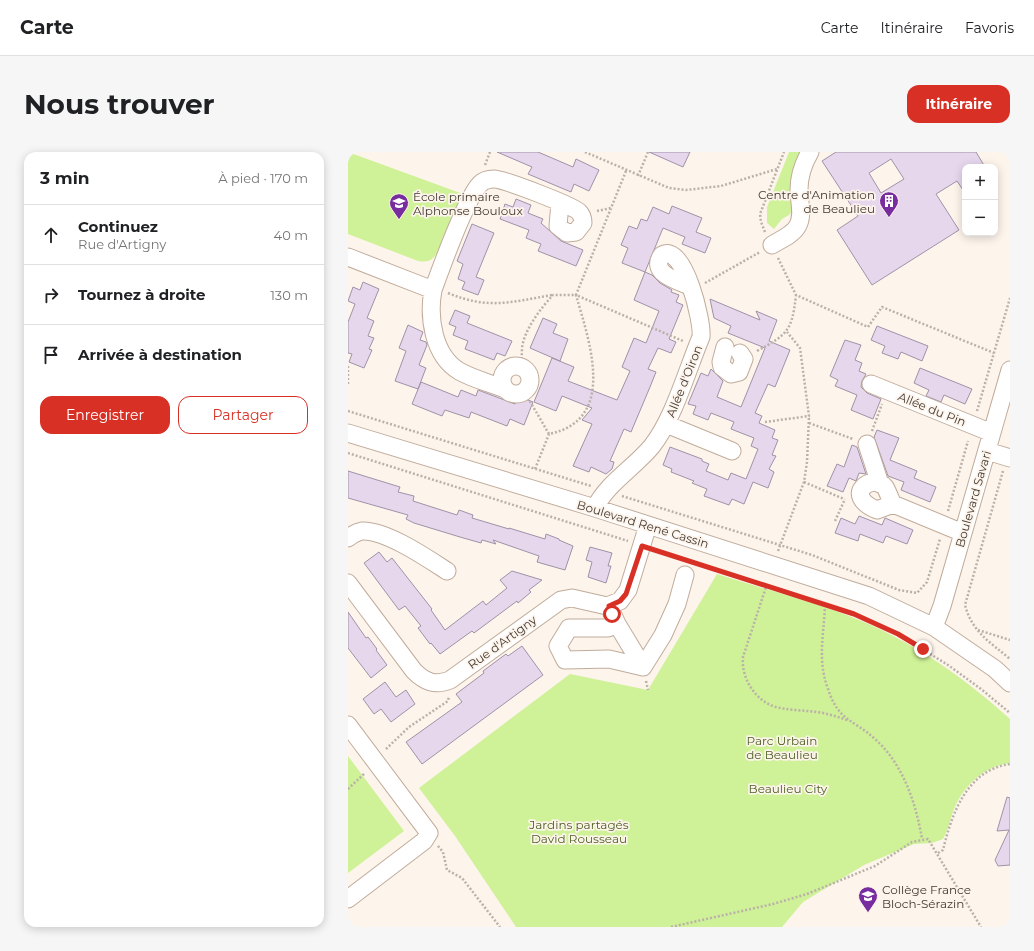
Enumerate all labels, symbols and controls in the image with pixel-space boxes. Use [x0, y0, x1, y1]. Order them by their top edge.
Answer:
text: Carte [20, 16, 74, 39]
text: Carte [821, 19, 858, 37]
text: Itinéraire [880, 19, 943, 37]
text: Favoris [965, 19, 1014, 37]
button: Itinéraire [907, 85, 1010, 123]
text: Nous trouver [24, 87, 215, 121]
map controls [962, 164, 998, 236]
button: + [962, 164, 998, 200]
text: 3 min [40, 168, 90, 188]
text: À pied · 170 m [218, 170, 308, 186]
place label: Centre d'Animation de Beaulieu [758, 187, 875, 216]
place label: École primaire Alphonse Bouloux [413, 189, 523, 218]
building icon: Centre d'Animation de Beaulieu [878, 190, 900, 218]
school or university icon: École primaire Alphonse Bouloux [388, 192, 410, 220]
button: − [962, 200, 998, 236]
text: Continuez [78, 217, 158, 236]
icon: ahead [40, 224, 62, 246]
text: 40 m [274, 227, 308, 243]
text: Rue d'Artigny [78, 236, 166, 252]
icon: right [40, 284, 62, 306]
text: Tournez à droite [78, 285, 206, 304]
text: 130 m [270, 287, 308, 303]
street label: Allée d'Oiron [663, 343, 705, 419]
icon: arrive [40, 344, 62, 366]
text: Arrivée à destination [78, 345, 242, 364]
street label: Allée du Pin [896, 389, 968, 429]
button: Enregistrer [40, 396, 170, 434]
button: Partager [178, 396, 308, 434]
street label: Boulevard Savari [952, 449, 994, 549]
street label: Boulevard René Cassin [575, 497, 711, 551]
route start [603, 605, 621, 623]
street label: Rue d'Artigny [465, 612, 540, 672]
route end [914, 640, 932, 658]
park label: Parc Urbain de Beaulieu [746, 733, 818, 762]
park label: Beaulieu City [749, 781, 828, 796]
park label: Jardins partagés David Rousseau [528, 817, 629, 846]
place label: Collège France Bloch-Sérazin [882, 882, 971, 911]
school or university icon: Collège France Bloch-Sérazin [857, 885, 879, 913]

